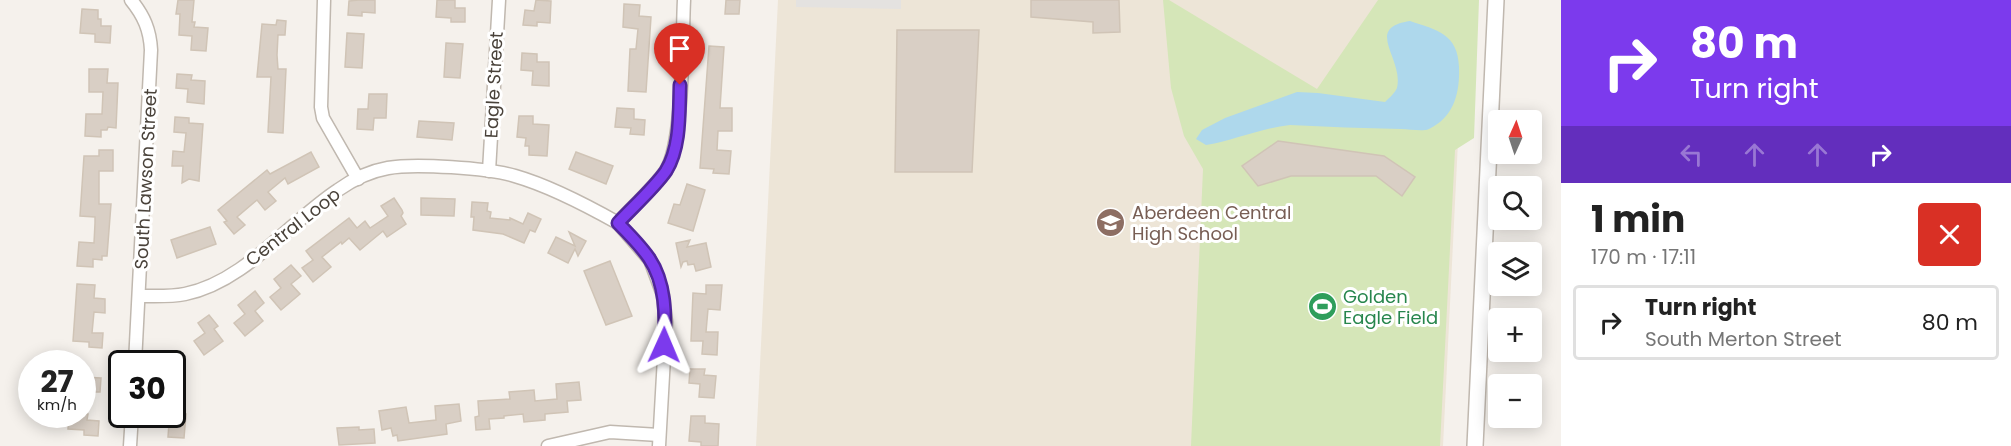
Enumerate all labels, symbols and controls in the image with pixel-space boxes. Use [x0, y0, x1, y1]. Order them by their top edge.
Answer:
text: 80 m [1690, 14, 1798, 73]
pin [654, 23, 705, 85]
icon: right [1591, 24, 1669, 102]
street label: Eagle Street [478, 31, 509, 139]
icon: arrive [663, 32, 696, 65]
text: Turn right [1690, 70, 1819, 107]
street label: South Lawson Street [128, 88, 163, 270]
north arrow [1488, 110, 1542, 164]
map controls [1488, 110, 1542, 428]
icon: left [1675, 138, 1708, 171]
icon: ahead [1738, 138, 1771, 171]
icon: ahead [1801, 138, 1834, 171]
icon: right [1864, 138, 1897, 171]
button: search [1488, 176, 1542, 230]
street label: Central Loop [240, 182, 345, 272]
text: 1 min [1591, 194, 1685, 245]
place label: Aberdeen Central High School [1132, 200, 1291, 246]
button: close [1918, 203, 1981, 266]
school or university icon: Aberdeen Central High School [1095, 207, 1127, 239]
button: layers [1488, 242, 1542, 296]
text: 170 m · 17:11 [1591, 243, 1696, 271]
place label: Golden Eagle Field [1343, 284, 1438, 330]
sports icon: Golden Eagle Field [1306, 291, 1338, 323]
text: Turn right [1645, 292, 1756, 323]
icon: right [1594, 306, 1627, 339]
text: 80 m [1922, 307, 1978, 338]
button: + [1488, 308, 1542, 362]
position arrow [632, 313, 696, 377]
text: South Merton Street [1645, 325, 1842, 353]
speed limit sign: 30 [108, 350, 186, 428]
text: 27 [40, 360, 74, 403]
button: − [1488, 374, 1542, 428]
text: km/h [37, 394, 77, 415]

